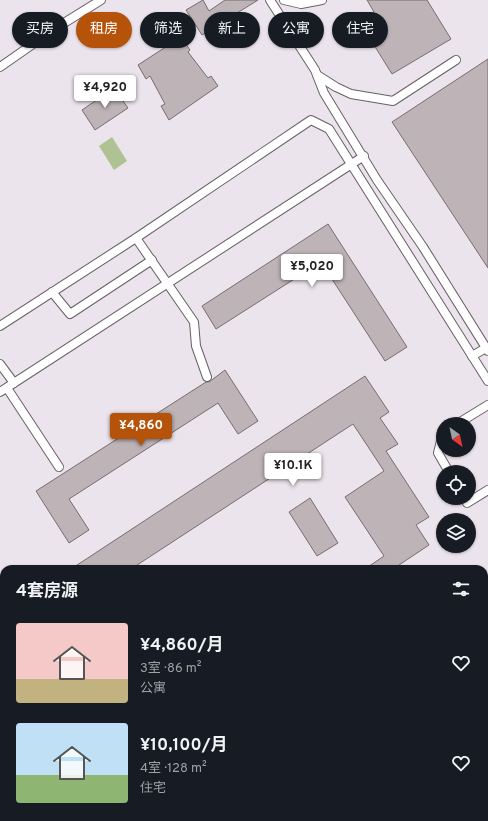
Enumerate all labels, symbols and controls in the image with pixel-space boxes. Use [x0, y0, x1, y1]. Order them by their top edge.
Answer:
chip: 买房 [12, 12, 68, 48]
chip: 租房 [76, 12, 132, 48]
chip: 筛选 [140, 12, 196, 48]
chip: 新上 [204, 12, 260, 48]
chip: 公寓 [268, 12, 324, 48]
chip: 住宅 [332, 12, 388, 48]
pin: ¥4,920 [72, 75, 138, 109]
text: ¥4,920 [83, 80, 127, 96]
pin: ¥5,020 [279, 254, 345, 288]
text: ¥5,020 [290, 259, 334, 275]
pin: ¥4,860 [108, 413, 174, 447]
north arrow [436, 417, 476, 457]
map controls [436, 417, 476, 553]
text: ¥4,860 [119, 418, 163, 434]
pin: ¥10.1K [260, 453, 326, 487]
text: ¥10.1K [273, 458, 313, 474]
button: locate [436, 465, 476, 505]
button: layers [436, 513, 476, 553]
icon: filters [450, 578, 472, 600]
text: 4套房源 [16, 581, 78, 603]
text: ¥4,860/月 [140, 635, 224, 657]
icon: home [48, 639, 96, 687]
icon: heart [450, 652, 472, 674]
text: 3室 · 86 m² [140, 661, 201, 677]
text: 公寓 [140, 681, 166, 697]
text: ¥10,100/月 [140, 735, 228, 757]
icon: home [48, 739, 96, 787]
icon: heart [450, 752, 472, 774]
text: 4室 · 128 m² [140, 761, 207, 777]
text: 住宅 [140, 781, 166, 797]

